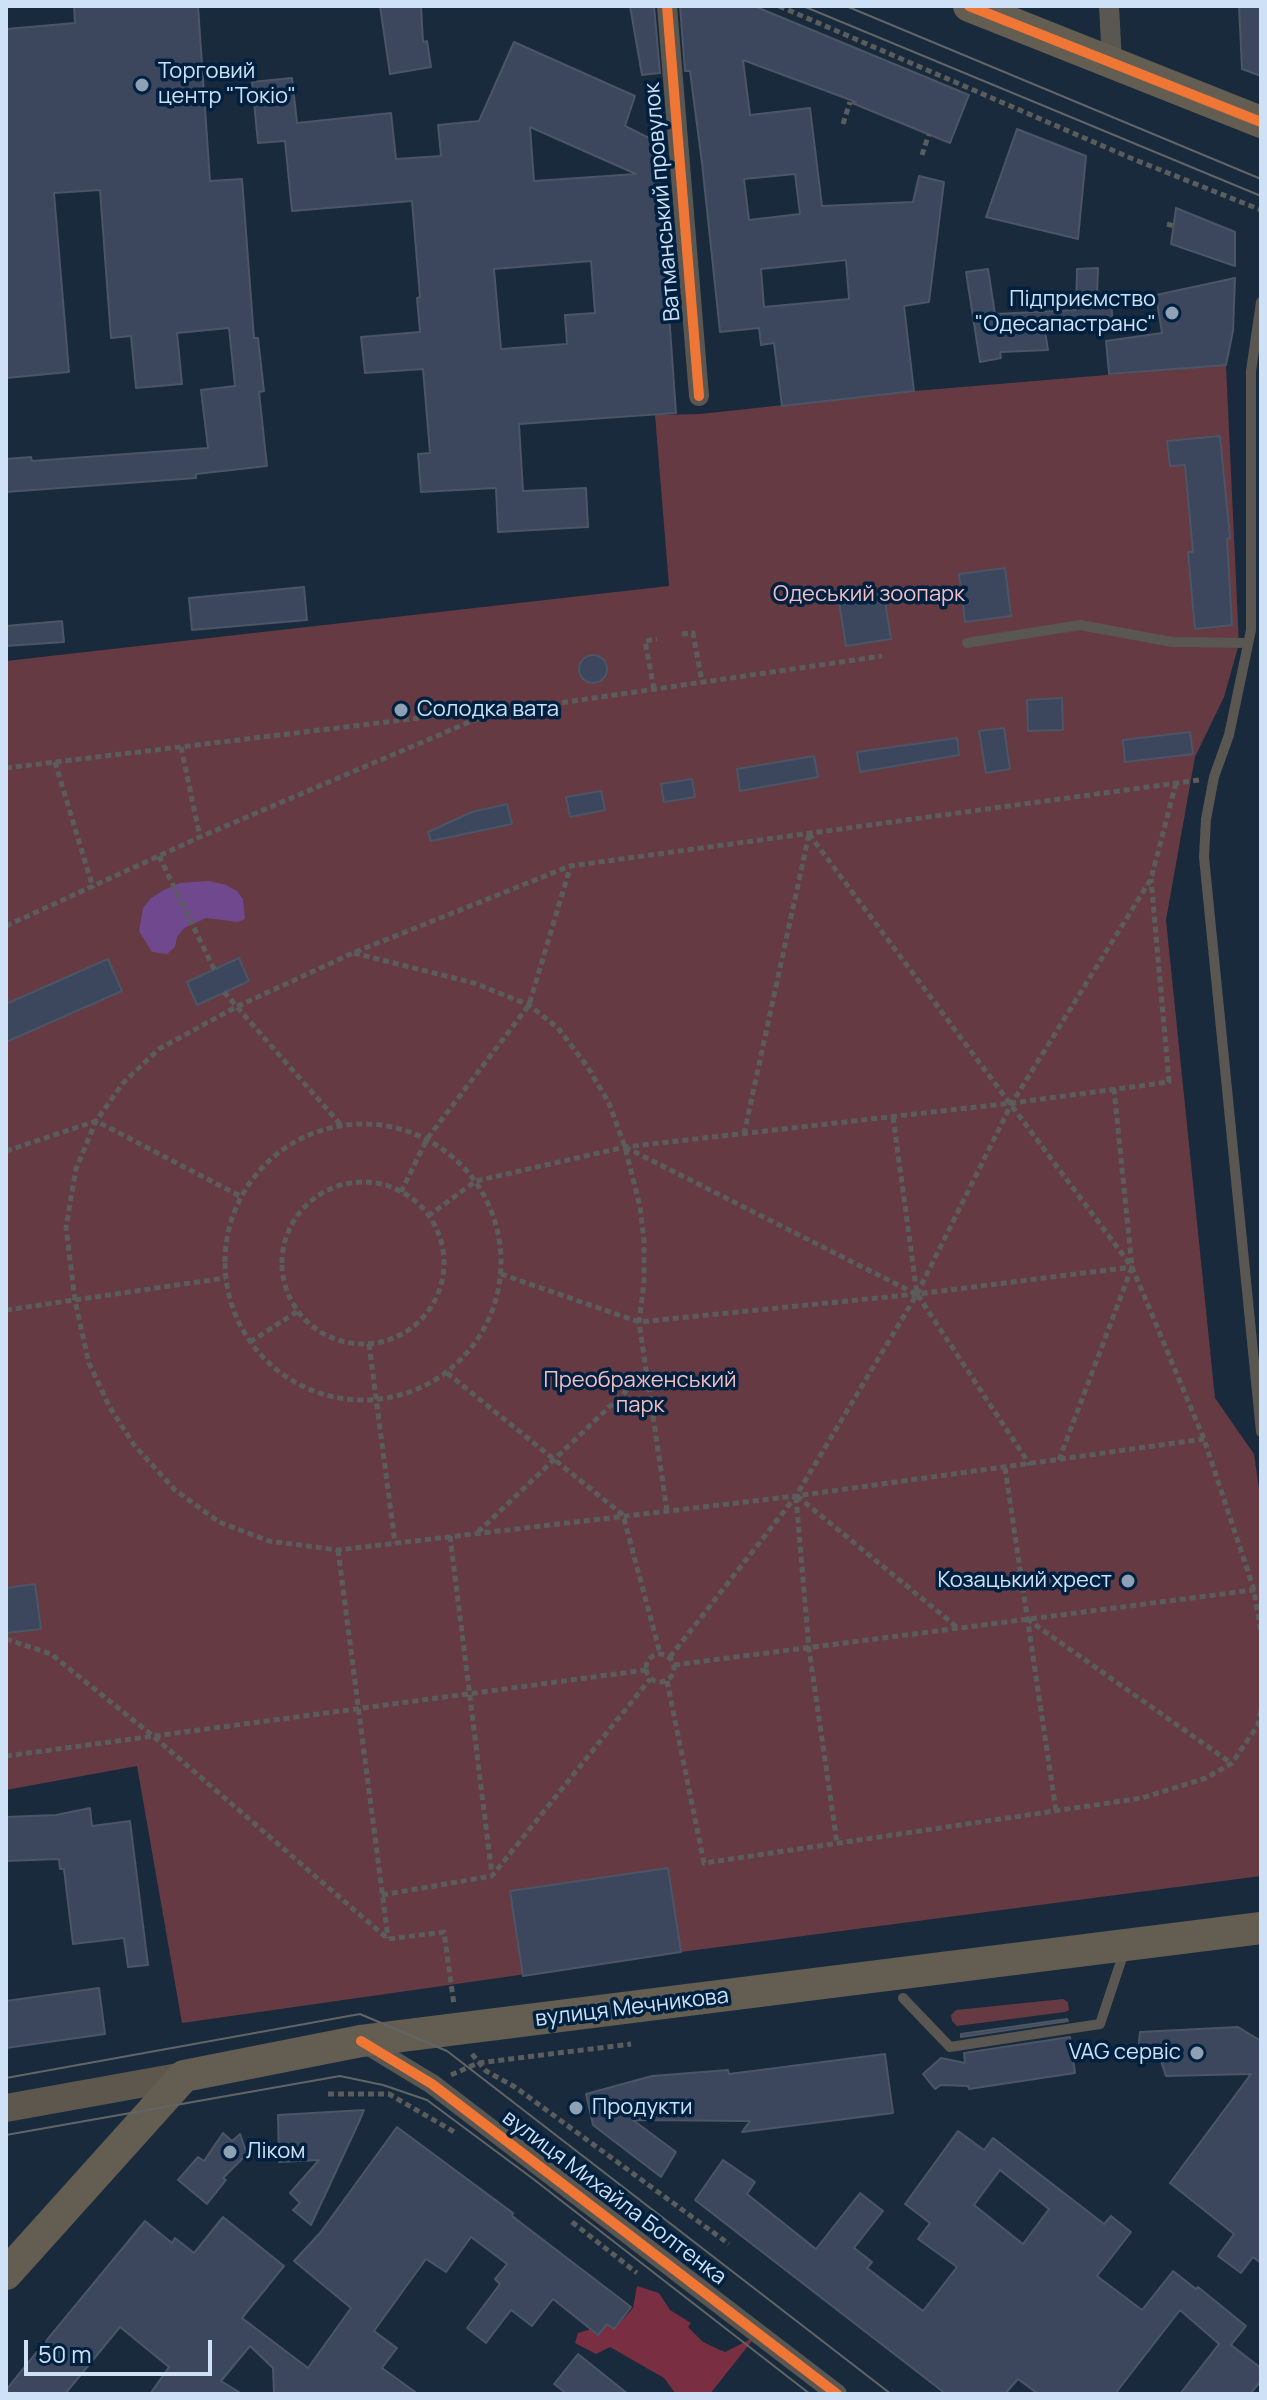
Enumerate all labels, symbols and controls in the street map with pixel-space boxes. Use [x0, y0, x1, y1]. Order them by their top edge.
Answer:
place label: Торговий центр "Токіо" [158, 59, 296, 110]
marker: Торговий центр "Токіо" [133, 76, 151, 94]
street label: Ватманський провулок [639, 81, 687, 323]
place label: Підприємство "Одесапастранс" [975, 287, 1156, 338]
marker: Підприємство "Одесапастранс" [1163, 304, 1181, 322]
park label: Одеський зоопарк [773, 582, 965, 608]
place label: Солодка вата [417, 697, 559, 723]
marker: Солодка вата [392, 701, 410, 719]
park label: Преображенський парк [544, 1368, 736, 1420]
place label: Козацький хрест [937, 1568, 1112, 1594]
marker: Козацький хрест [1119, 1572, 1137, 1590]
street label: вулиця Мечникова [534, 1983, 730, 2033]
place label: VAG сервіс [1069, 2040, 1181, 2066]
marker: VAG сервіс [1188, 2044, 1206, 2062]
place label: Продукти [592, 2095, 693, 2121]
marker: Продукти [567, 2099, 585, 2117]
street label: вулиця Михайла Болтенка [497, 2105, 731, 2291]
place label: Ліком [246, 2139, 305, 2165]
marker: Ліком [221, 2143, 239, 2161]
scale bar [28, 2324, 216, 2374]
text: 50 m [38, 2337, 92, 2370]

